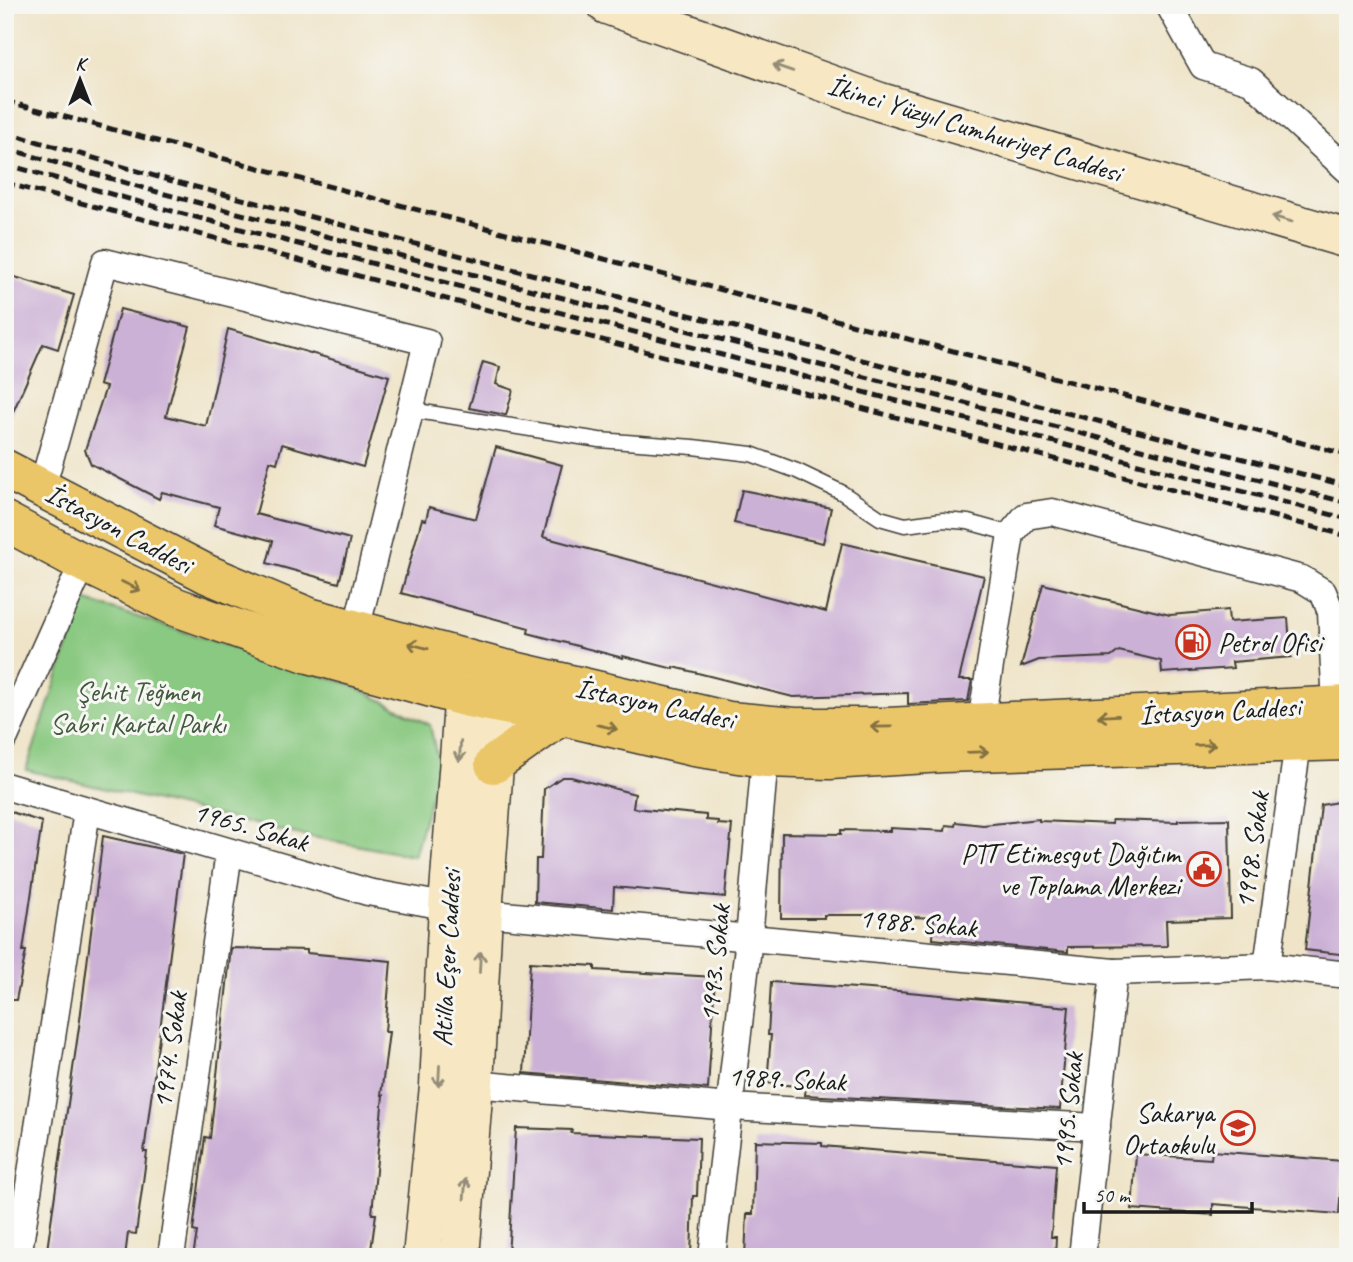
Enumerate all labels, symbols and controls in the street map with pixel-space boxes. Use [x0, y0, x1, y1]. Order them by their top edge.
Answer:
north arrow [46, 46, 116, 116]
text: K [75, 52, 89, 76]
one-way arrow [773, 61, 795, 73]
street label: İkinci Yüzyıl Cumhuriyet Caddesi [824, 67, 1130, 191]
one-way arrow [1271, 212, 1293, 225]
street label: İstasyon Caddesi [39, 475, 201, 583]
one-way arrow [120, 580, 141, 593]
fuel station icon: Petrol Ofisi [1174, 623, 1212, 661]
place label: Petrol Ofisi [1218, 625, 1326, 660]
one-way arrow [407, 639, 429, 652]
street label: İstasyon Caddesi [572, 670, 741, 738]
park label: Şehit Teğmen Sabri Kartal Parkı [50, 674, 228, 741]
street label: İstasyon Caddesi [1139, 689, 1305, 732]
one-way arrow [1097, 709, 1120, 722]
one-way arrow [870, 720, 893, 734]
one-way arrow [595, 721, 618, 734]
one-way arrow [1193, 739, 1216, 752]
one-way arrow [453, 740, 466, 762]
one-way arrow [966, 745, 989, 758]
street label: 1998. Sokak [1226, 788, 1277, 911]
street label: 1965. Sokak [190, 793, 314, 860]
place label: PTT Etimesgut Dağıtım ve Toplama Merkezi [961, 836, 1184, 903]
public building icon: PTT Etimesgut Dağıtım ve Toplama Merkezi [1185, 850, 1223, 888]
street label: Atilla Eşer Caddesi [424, 865, 469, 1047]
street label: 1988. Sokak [858, 900, 980, 945]
street label: 1993. Sokak [691, 901, 738, 1023]
one-way arrow [474, 951, 487, 974]
street label: 1974. Sokak [144, 988, 195, 1111]
street label: 1995. Sokak [1044, 1049, 1091, 1171]
street label: 1989. Sokak [727, 1058, 848, 1099]
one-way arrow [432, 1064, 445, 1087]
place label: Sakarya Ortaokulu [1123, 1095, 1217, 1162]
school or university icon: Sakarya Ortaokulu [1219, 1109, 1257, 1147]
scale bar [1084, 1171, 1252, 1215]
one-way arrow [459, 1178, 472, 1201]
text: 50 m [1094, 1182, 1132, 1208]

